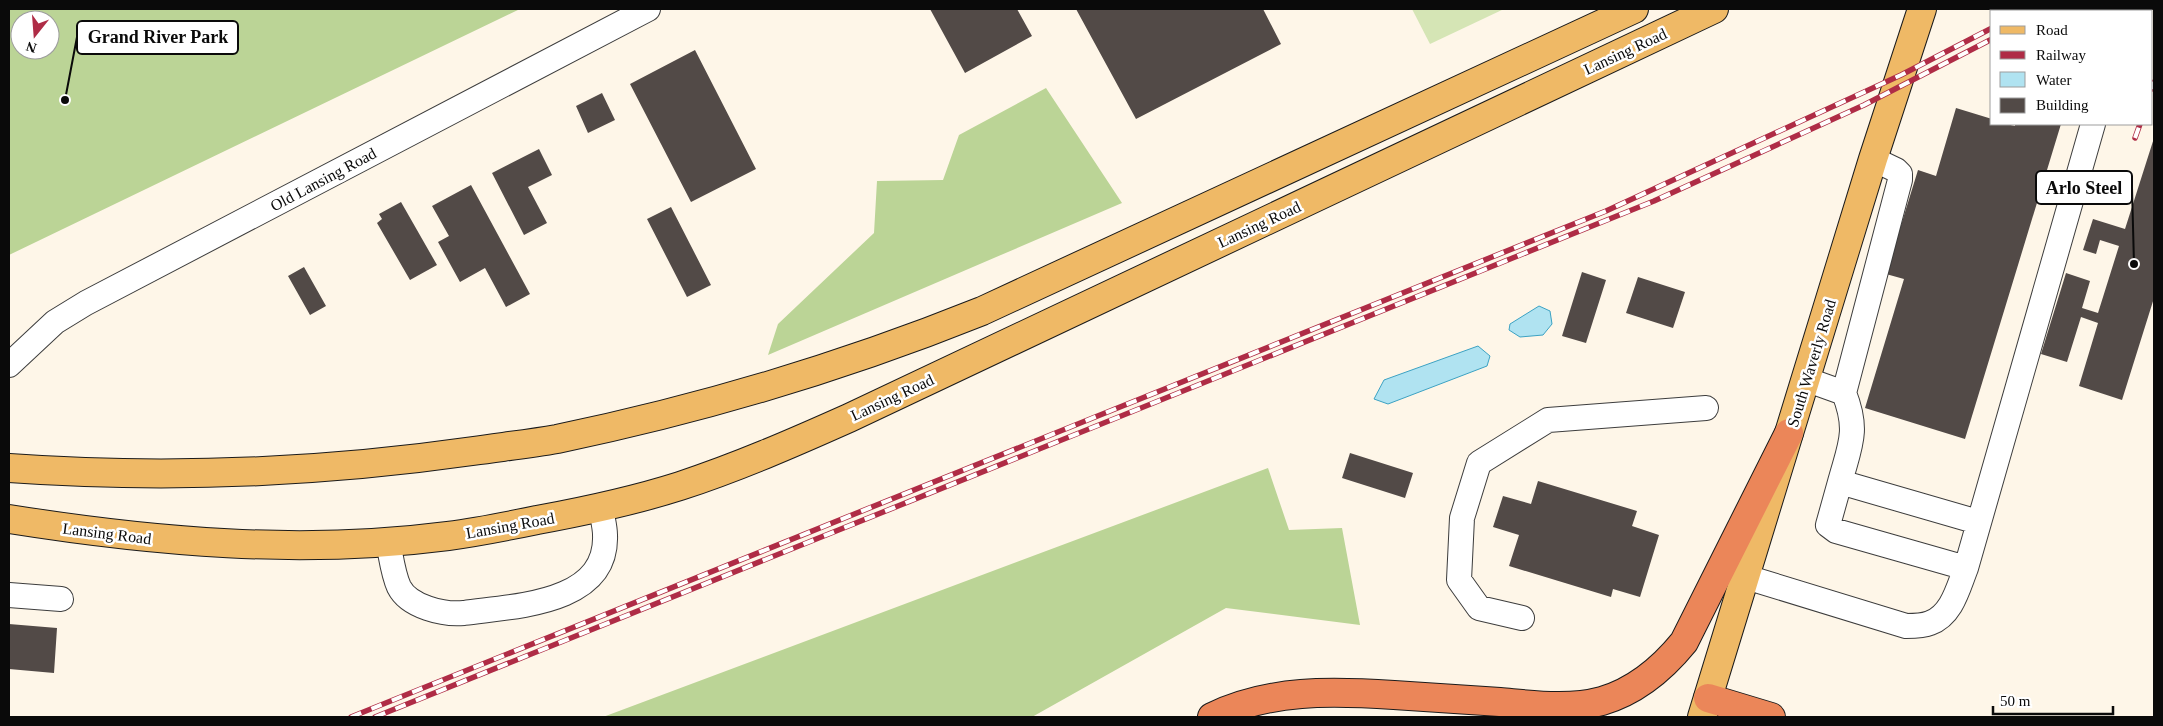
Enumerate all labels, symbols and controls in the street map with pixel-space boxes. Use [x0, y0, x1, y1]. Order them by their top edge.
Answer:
north arrow [10, 10, 60, 60]
legend [1990, 10, 2153, 125]
callout: Grand River Park [77, 21, 238, 54]
text: Road [2036, 22, 2068, 38]
street label: Lansing Road [1581, 25, 1670, 79]
text: Grand River Park [88, 27, 228, 47]
text: N [24, 38, 38, 56]
text: Railway [2036, 47, 2086, 63]
text: Water [2036, 72, 2071, 88]
text: Building [2036, 97, 2089, 113]
street label: Old Lansing Road [267, 144, 379, 215]
callout: Arlo Steel [2036, 171, 2132, 204]
text: Arlo Steel [2046, 178, 2122, 198]
street label: Lansing Road [1215, 198, 1304, 252]
street label: South Waverly Road [1784, 297, 1840, 429]
street label: Lansing Road [848, 371, 937, 425]
street label: Lansing Road [465, 509, 556, 543]
street label: Lansing Road [61, 520, 152, 548]
scale bar [1993, 684, 2113, 716]
text: 50 m [2000, 693, 2031, 709]

